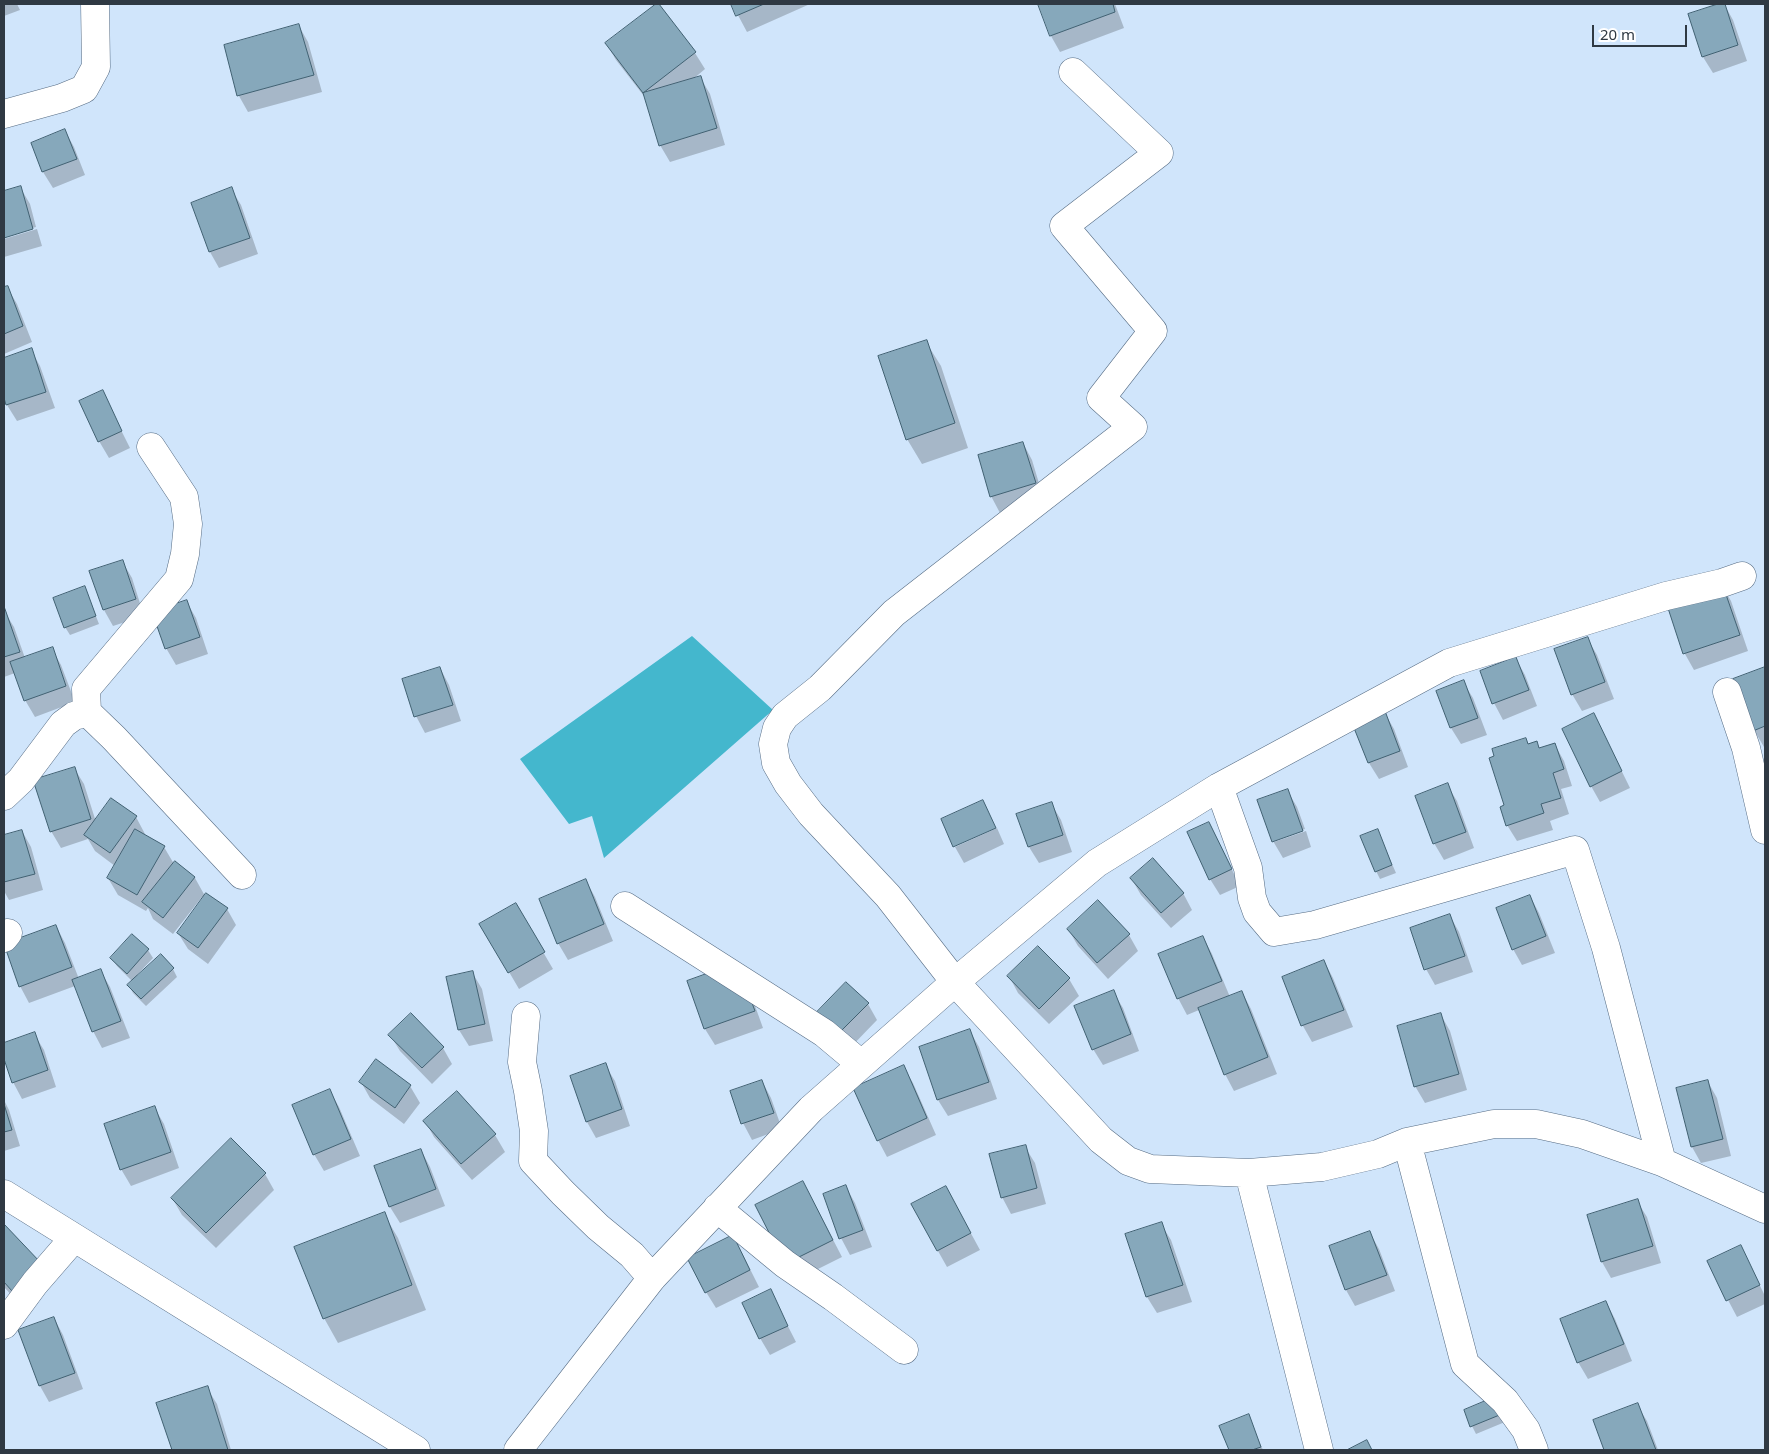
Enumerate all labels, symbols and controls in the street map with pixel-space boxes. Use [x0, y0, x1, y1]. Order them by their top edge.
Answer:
scale bar [1594, 15, 1689, 47]
text: 20 m [1600, 24, 1635, 44]

